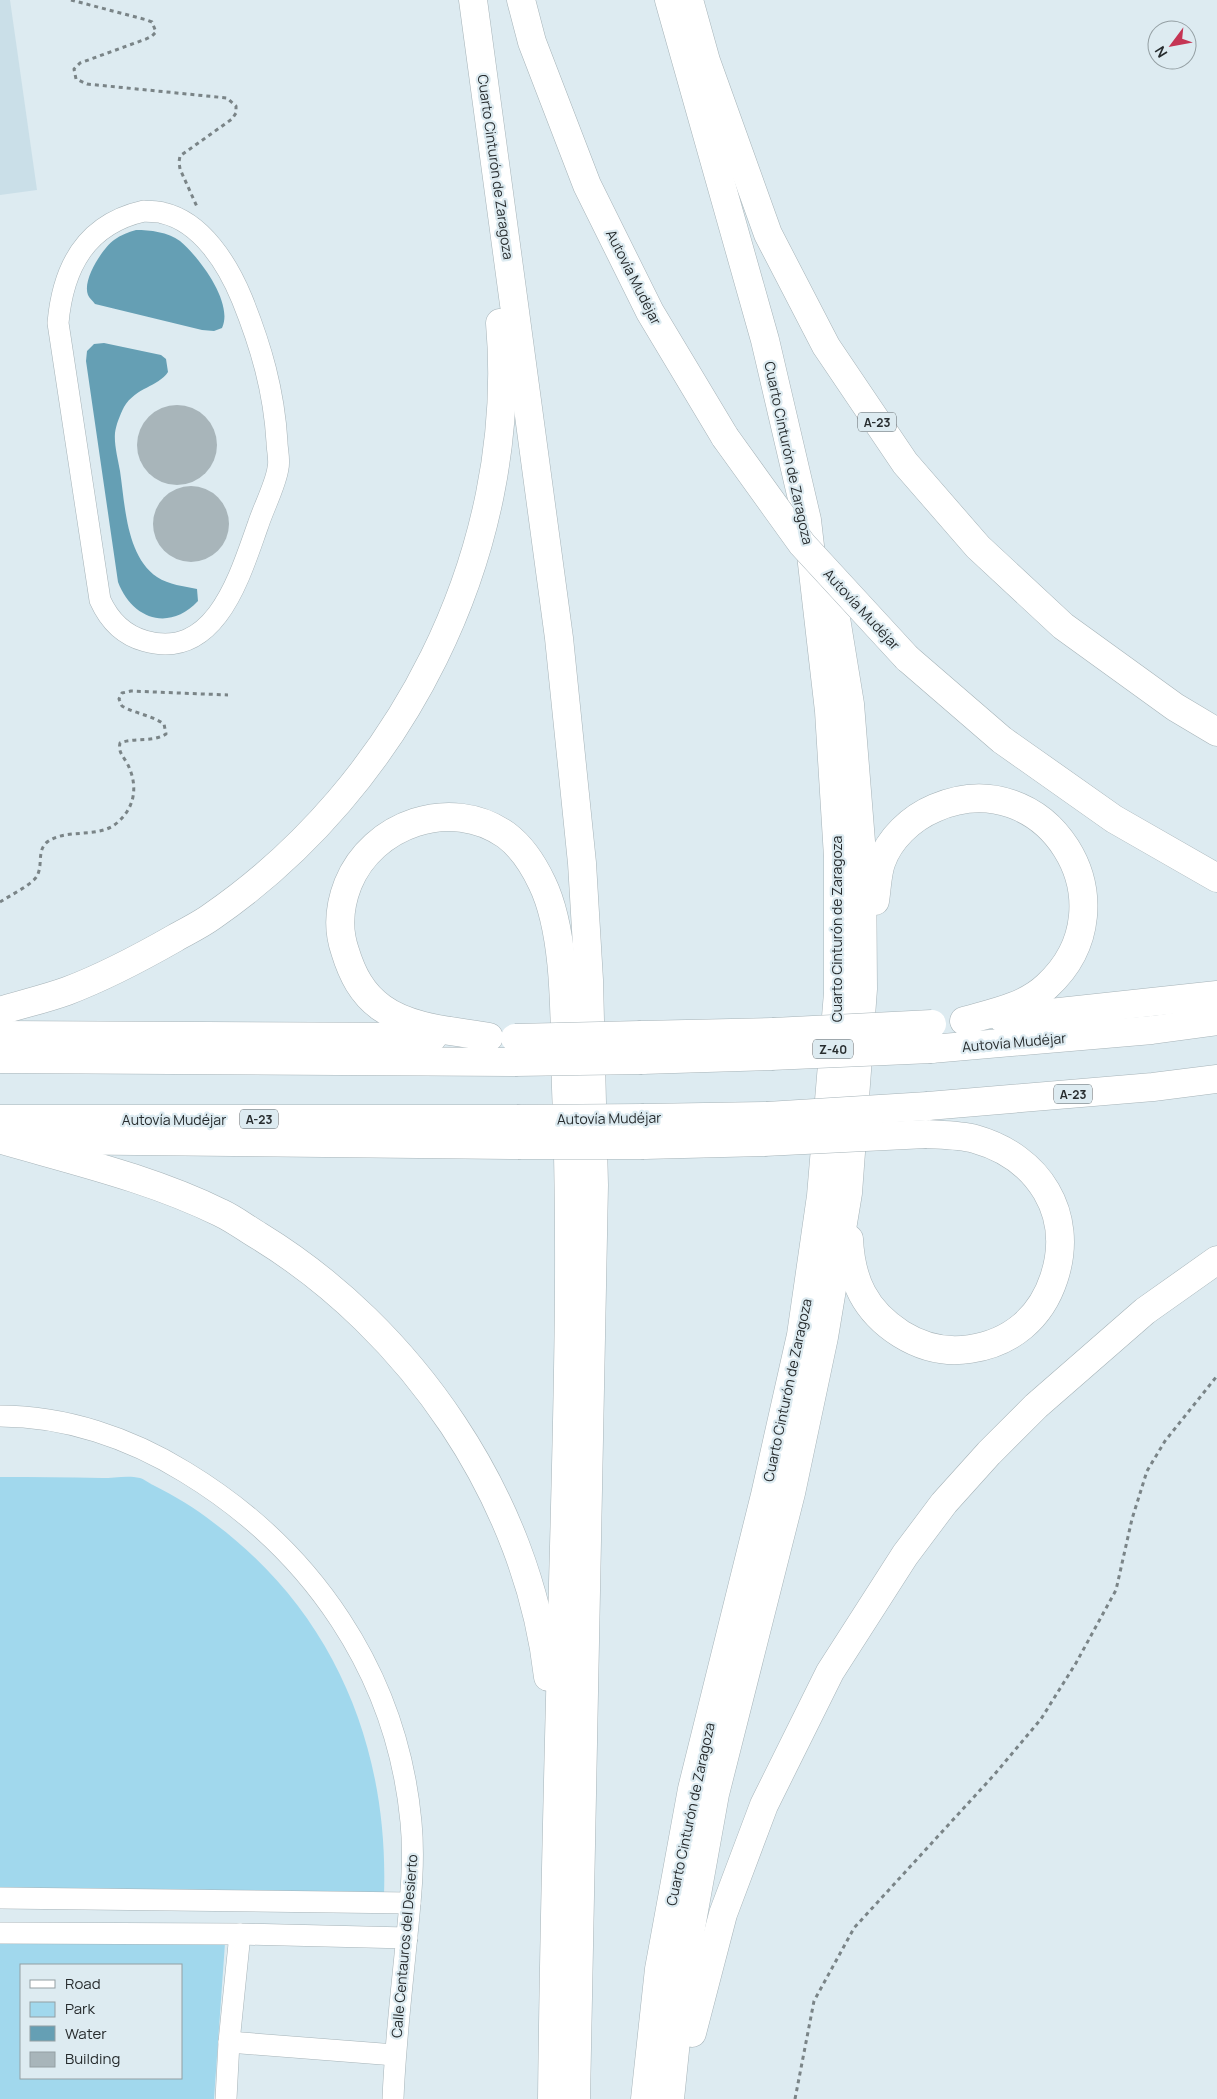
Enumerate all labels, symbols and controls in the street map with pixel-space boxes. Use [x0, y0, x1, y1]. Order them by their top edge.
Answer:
north arrow [1147, 20, 1197, 70]
text: N [1150, 43, 1171, 61]
street label: Cuarto Cinturón de Zaragoza [474, 73, 518, 261]
street label: Autovía Mudéjar [602, 226, 666, 328]
street label: Cuarto Cinturón de Zaragoza [760, 360, 818, 546]
road number: A-23 [858, 412, 896, 432]
street label: Autovía Mudéjar [819, 564, 905, 654]
street label: Cuarto Cinturón de Zaragoza [827, 836, 846, 1022]
street label: Autovía Mudéjar [961, 1028, 1067, 1056]
road number: Z-40 [813, 1040, 853, 1058]
road number: A-23 [1054, 1084, 1092, 1104]
street label: Autovía Mudéjar [557, 1108, 661, 1128]
street label: Autovía Mudéjar [122, 1110, 226, 1129]
road number: A-23 [240, 1110, 278, 1128]
street label: Cuarto Cinturón de Zaragoza [758, 1297, 816, 1483]
street label: Cuarto Cinturón de Zaragoza [661, 1721, 719, 1907]
street label: Calle Centauros del Desierto [387, 1853, 421, 2039]
legend [20, 1964, 182, 2079]
text: Road [65, 1973, 101, 1994]
text: Park [65, 1998, 95, 2019]
text: Water [65, 2023, 107, 2044]
text: Building [65, 2048, 120, 2069]

